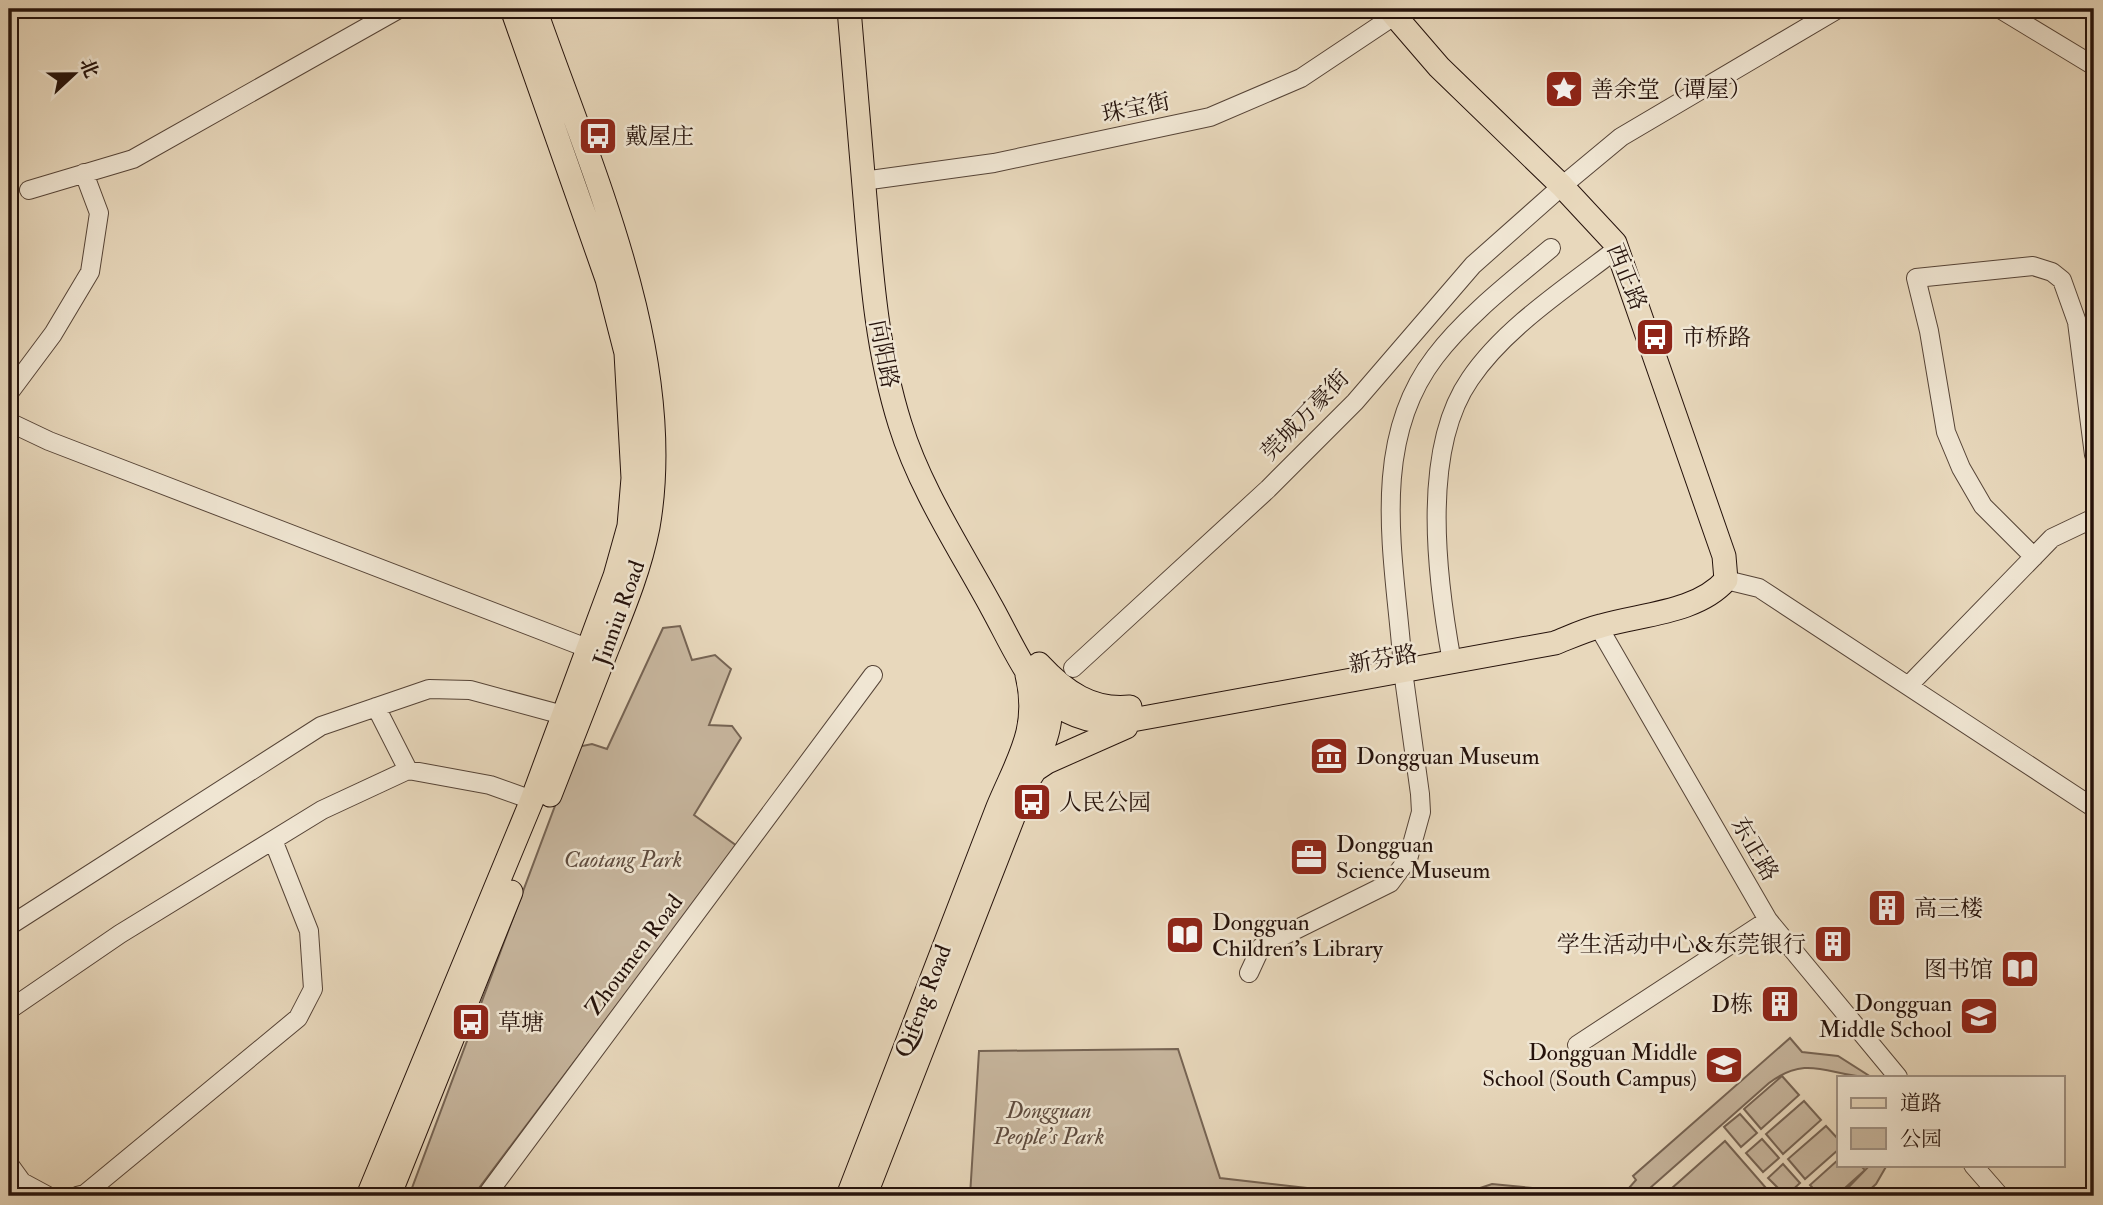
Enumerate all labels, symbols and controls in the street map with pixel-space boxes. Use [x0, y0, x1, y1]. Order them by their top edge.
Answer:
north arrow [38, 38, 108, 108]
text: 北 [74, 55, 104, 81]
place icon: 善余堂（谭屋） [1543, 68, 1585, 110]
place label: 善余堂（谭屋） [1591, 75, 1752, 104]
street label: 珠宝街 [1099, 87, 1173, 129]
bus stop icon: 戴屋庄 [577, 115, 619, 157]
place label: 戴屋庄 [625, 122, 694, 151]
street label: 西正路 [1601, 240, 1653, 314]
bus stop icon: 市桥路 [1634, 316, 1676, 358]
street label: 向阳路 [863, 317, 905, 391]
place label: 市桥路 [1682, 323, 1751, 352]
street label: 莞城万豪街 [1255, 364, 1355, 466]
street label: Jinniu Road [586, 556, 651, 671]
street label: 新芬路 [1347, 639, 1419, 679]
museum icon: Dongguan Museum [1308, 735, 1350, 777]
place label: Dongguan Museum [1356, 742, 1540, 771]
bus stop icon: 人民公园 [1011, 781, 1053, 823]
place label: 人民公园 [1059, 788, 1151, 817]
street label: 东正路 [1725, 812, 1785, 886]
place label: Dongguan Science Museum [1336, 830, 1490, 885]
office icon: Dongguan Science Museum [1288, 836, 1330, 878]
park label: Caotang Park [564, 845, 682, 874]
building icon: 高三楼 [1866, 887, 1908, 929]
street label: Zhoumen Road [579, 889, 689, 1021]
place label: 高三楼 [1914, 894, 1983, 923]
place label: Dongguan Children's Library [1212, 908, 1384, 963]
library icon: Dongguan Children's Library [1164, 914, 1206, 956]
building icon: 学生活动中心&东莞银行 [1812, 923, 1854, 965]
place label: 学生活动中心&东莞银行 [1557, 930, 1806, 959]
street label: Qifeng Road [888, 940, 958, 1062]
library icon: 图书馆 [1999, 948, 2041, 990]
place label: 图书馆 [1924, 955, 1993, 984]
building icon: D栋 [1759, 983, 1801, 1025]
place label: Dongguan Middle School [1819, 989, 1952, 1044]
place label: D栋 [1711, 990, 1753, 1019]
school or university icon: Dongguan Middle School [1958, 995, 2000, 1037]
bus stop icon: 草塘 [450, 1001, 492, 1043]
place label: 草塘 [498, 1008, 544, 1037]
place label: Dongguan Middle School (South Campus) [1482, 1038, 1697, 1094]
school or university icon: Dongguan Middle School (South Campus) [1703, 1044, 1745, 1086]
legend [1837, 1076, 2064, 1166]
text: 道路 [1900, 1090, 1942, 1117]
park label: Dongguan People's Park [993, 1096, 1104, 1151]
text: 公园 [1900, 1126, 1942, 1153]

